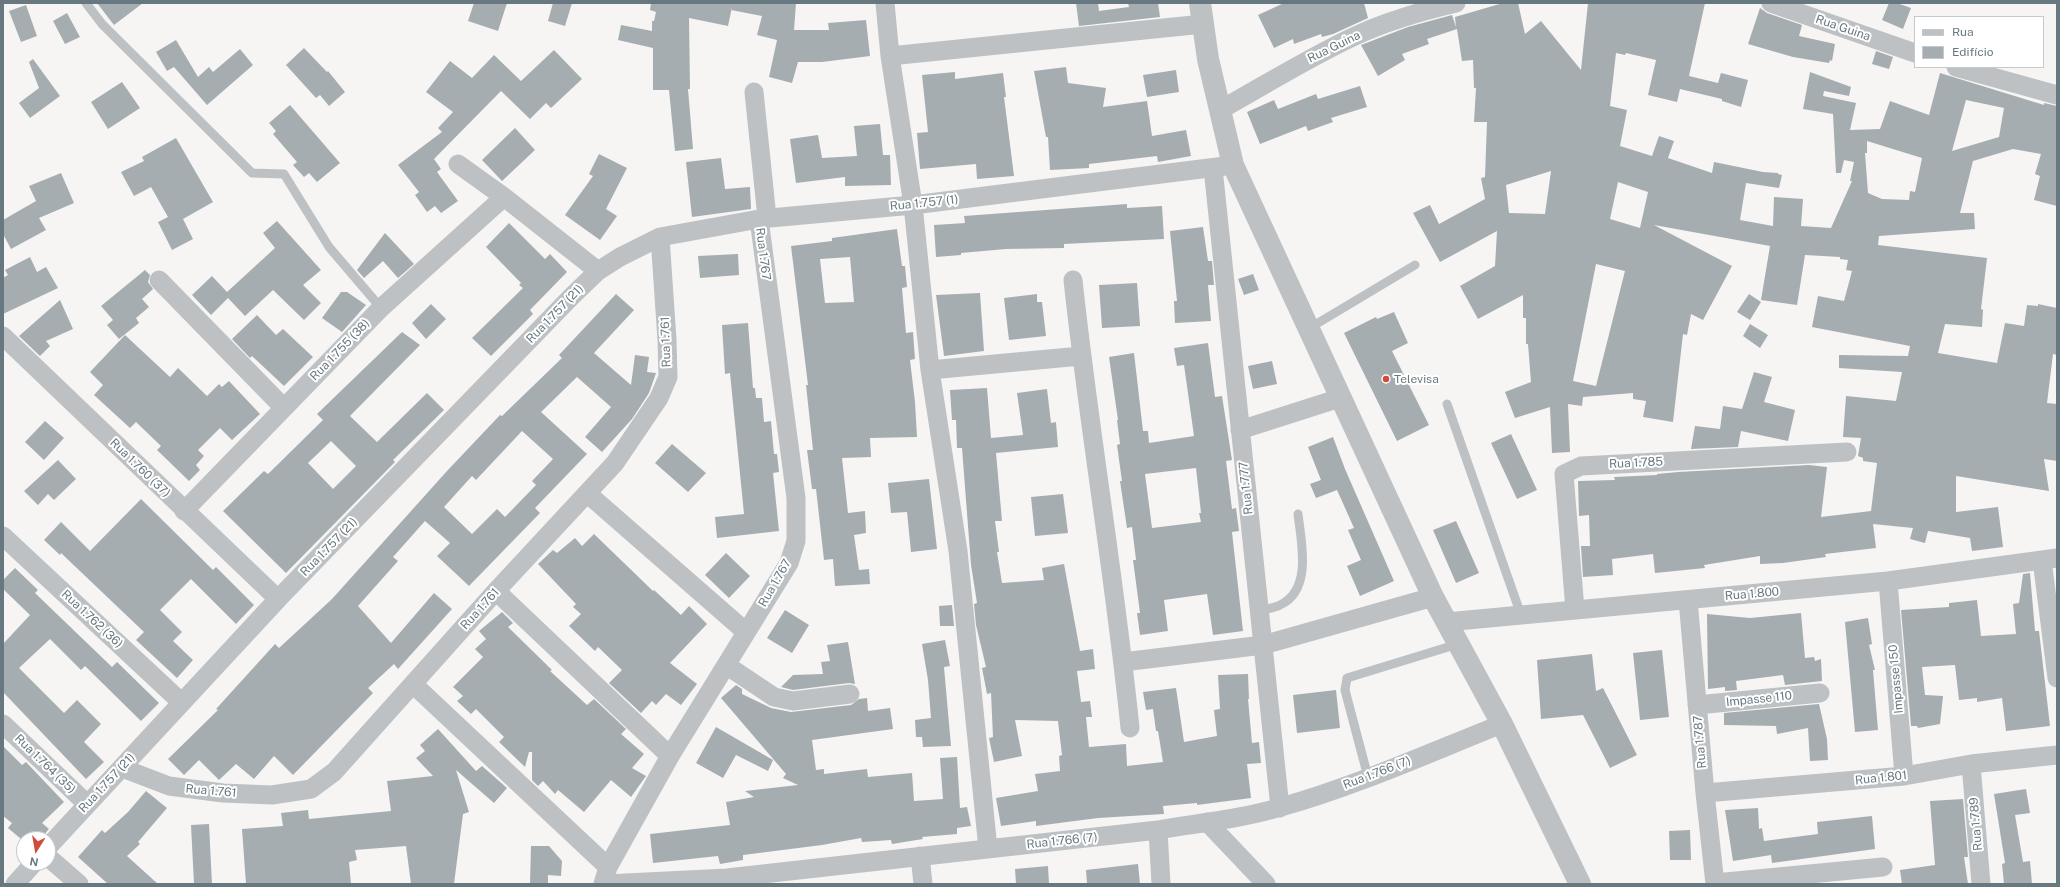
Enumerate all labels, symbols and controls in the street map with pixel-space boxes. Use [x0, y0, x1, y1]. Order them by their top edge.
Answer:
street label: Rua Guina [1814, 12, 1872, 44]
legend [1914, 16, 2044, 68]
text: Rua [1952, 25, 1974, 39]
street label: Rua Guina [1305, 28, 1363, 66]
text: Edifício [1952, 45, 1993, 59]
street label: Rua 1.757 (1) [889, 192, 959, 214]
street label: Rua 1.767 [753, 227, 773, 281]
street label: Rua 1.757 (21) [523, 282, 587, 346]
street label: Rua 1.755 (38) [307, 316, 373, 384]
street label: Rua 1.761 [658, 316, 674, 368]
place label: Televisa [1394, 372, 1439, 386]
marker: Televisa [1381, 374, 1391, 384]
street label: Rua 1.760 (37) [107, 436, 173, 500]
street label: Rua 1.785 [1609, 454, 1663, 472]
street label: Rua 1.777 [1236, 461, 1256, 515]
street label: Rua 1.757 (21) [297, 515, 361, 579]
street label: Rua 1.767 [756, 556, 794, 610]
street label: Rua 1.800 [1724, 584, 1780, 604]
street label: Rua 1.761 [458, 585, 502, 633]
street label: Rua 1.762 (36) [58, 587, 126, 651]
street label: Impasse 150 [1886, 644, 1906, 714]
street label: Impasse 110 [1725, 688, 1793, 710]
street label: Rua 1.787 [1691, 715, 1709, 769]
street label: Rua 1.764 (35) [12, 731, 78, 797]
street label: Rua 1.757 (21) [76, 750, 138, 816]
street label: Rua 1.766 (7) [1341, 754, 1413, 792]
street label: Rua 1.801 [1854, 768, 1908, 788]
street label: Rua 1.761 [185, 782, 237, 800]
street label: Rua 1.789 [1966, 797, 1986, 851]
street label: Rua 1.766 (7) [1026, 830, 1098, 852]
north arrow [16, 831, 56, 871]
text: N [29, 855, 39, 869]

